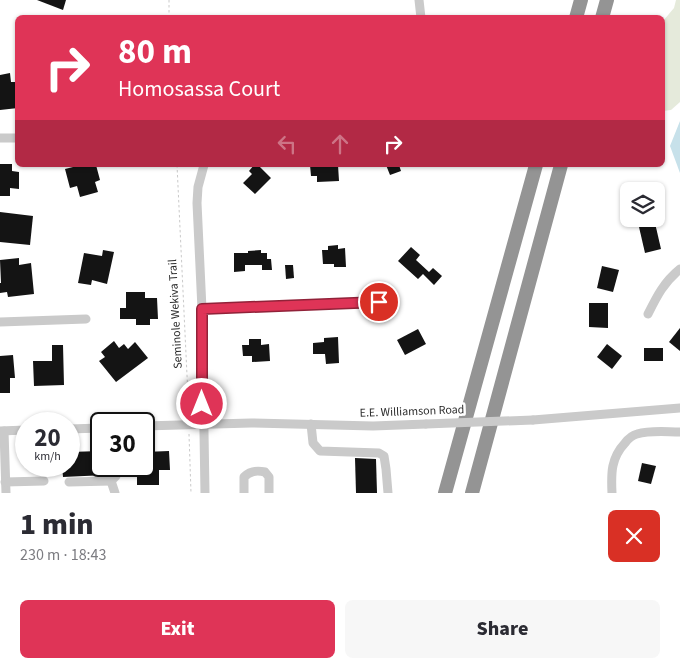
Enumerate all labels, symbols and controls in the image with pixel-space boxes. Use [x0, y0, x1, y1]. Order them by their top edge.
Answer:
text: 80 m [118, 27, 192, 77]
icon: right [35, 35, 100, 100]
text: Homosassa Court [118, 73, 280, 105]
icon: left [273, 130, 301, 158]
icon: ahead [326, 130, 354, 158]
icon: right [379, 130, 407, 158]
map controls [620, 182, 665, 227]
button: layers [620, 182, 665, 227]
street label: Seminole Wekiva Trail [164, 259, 187, 369]
pin [358, 281, 400, 323]
icon: arrive [365, 288, 393, 316]
position arrow [175, 377, 227, 429]
street label: E.E. Williamson Road [359, 401, 465, 422]
speed limit sign: 30 [90, 412, 155, 477]
text: 20 [34, 420, 61, 456]
text: km/h [34, 448, 61, 465]
text: 1 min [20, 503, 94, 546]
button: close [608, 510, 660, 562]
text: 230 m · 18:43 [20, 544, 107, 566]
button: Exit [20, 600, 335, 658]
button: Share [345, 600, 660, 658]

